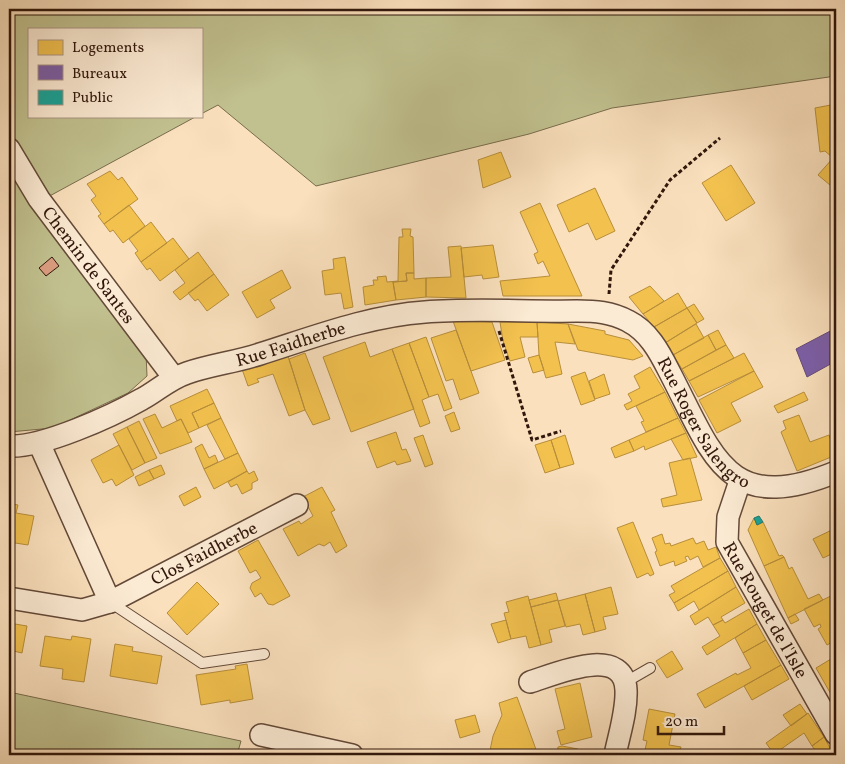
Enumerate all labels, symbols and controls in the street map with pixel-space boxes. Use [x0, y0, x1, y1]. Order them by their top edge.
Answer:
legend [28, 28, 202, 118]
text: Logements [72, 38, 144, 59]
text: Bureaux [72, 64, 127, 85]
text: Public [72, 88, 113, 109]
street label: Chemin de Santes [35, 202, 140, 330]
street label: Rue Faidherbe [234, 317, 349, 374]
street label: Rue Roger Salengro [650, 353, 753, 496]
street label: Clos Faidherbe [147, 517, 262, 593]
street label: Rue Rouget de l'Isle [716, 538, 813, 683]
scale bar [658, 704, 724, 736]
text: 20 m [665, 712, 698, 733]

